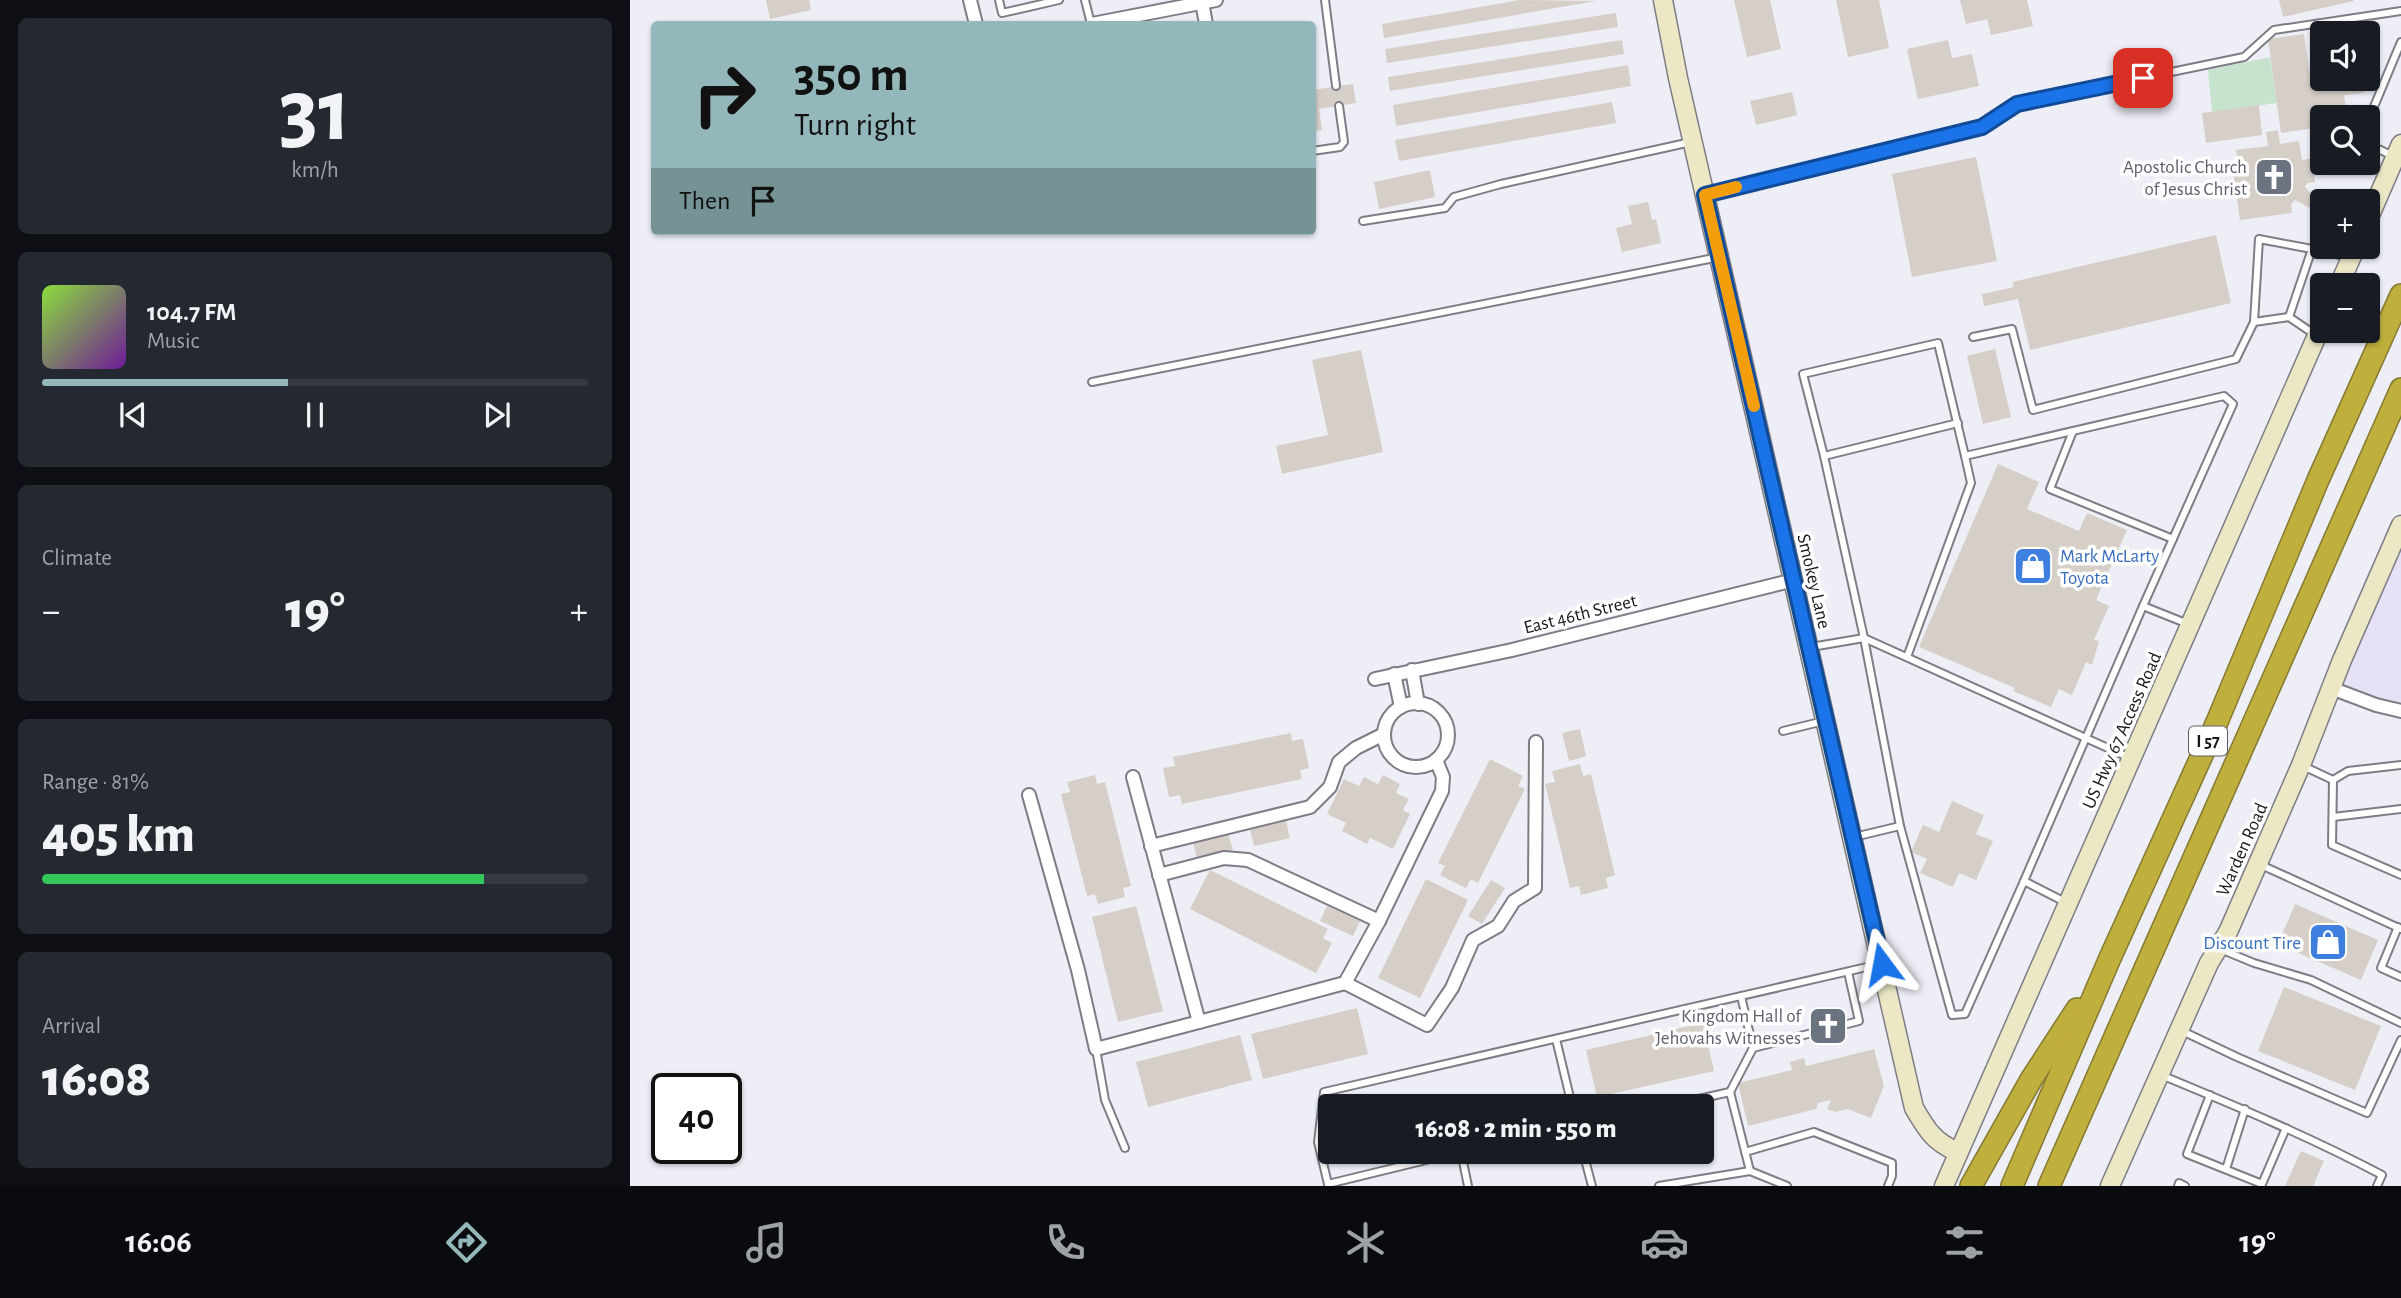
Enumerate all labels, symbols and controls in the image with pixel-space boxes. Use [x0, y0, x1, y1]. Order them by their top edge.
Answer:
map controls [2310, 21, 2380, 343]
button: sound [2310, 21, 2380, 91]
pin [2113, 48, 2173, 108]
icon: right [679, 49, 770, 140]
text: 350 m [794, 51, 909, 100]
icon: arrive [2124, 59, 2162, 97]
text: 31 [279, 66, 351, 157]
button: search [2310, 105, 2380, 175]
text: Turn right [794, 109, 916, 141]
church icon: Apostolic Church of Jesus Christ [2253, 156, 2295, 198]
place label: Apostolic Church of Jesus Christ [2123, 158, 2247, 199]
text: km/h [291, 159, 339, 182]
icon: arrive [744, 182, 782, 220]
text: Then [679, 188, 730, 214]
button: + [2310, 189, 2380, 259]
button: − [2310, 273, 2380, 343]
text: 104.7 FM [147, 299, 236, 325]
text: Music [147, 330, 199, 353]
icon: previous [114, 396, 152, 434]
icon: pause [296, 396, 334, 434]
icon: next [478, 396, 516, 434]
street label: Smokey Lane [1793, 532, 1834, 631]
shop icon: Mark McLarty Toyota [2012, 545, 2054, 587]
text: Climate [42, 547, 112, 570]
place label: Mark McLarty Toyota [2060, 547, 2159, 588]
text: 19° [285, 585, 345, 637]
street label: East 46th Street [1522, 591, 1639, 638]
text: − [42, 593, 60, 631]
text: + [570, 593, 588, 631]
street label: US Hwy 67 Access Road [2079, 649, 2166, 812]
road number: I 57 [2189, 726, 2227, 756]
text: Range · 81% [42, 771, 149, 794]
street label: Warden Road [2213, 800, 2271, 899]
text: 405 km [42, 809, 195, 861]
shop icon: Discount Tire [2307, 921, 2349, 963]
position arrow [1845, 927, 1919, 1001]
place label: Discount Tire [2203, 934, 2301, 953]
church icon: Kingdom Hall of Jehovahs Witnesses [1807, 1005, 1849, 1047]
place label: Kingdom Hall of Jehovahs Witnesses [1655, 1007, 1802, 1048]
text: Arrival [42, 1015, 101, 1038]
text: 16:08 [42, 1053, 151, 1105]
speed limit sign: 40 [651, 1073, 742, 1164]
text: 16:08 · 2 min · 550 m [1416, 1116, 1616, 1142]
icon: directions [442, 1218, 491, 1267]
icon: music [742, 1218, 791, 1267]
icon: phone [1041, 1218, 1090, 1267]
icon: climate [1341, 1218, 1390, 1267]
icon: car [1640, 1218, 1689, 1267]
icon: filters [1940, 1218, 1989, 1267]
text: 16:06 [125, 1226, 192, 1258]
text: 19° [2239, 1226, 2276, 1258]

